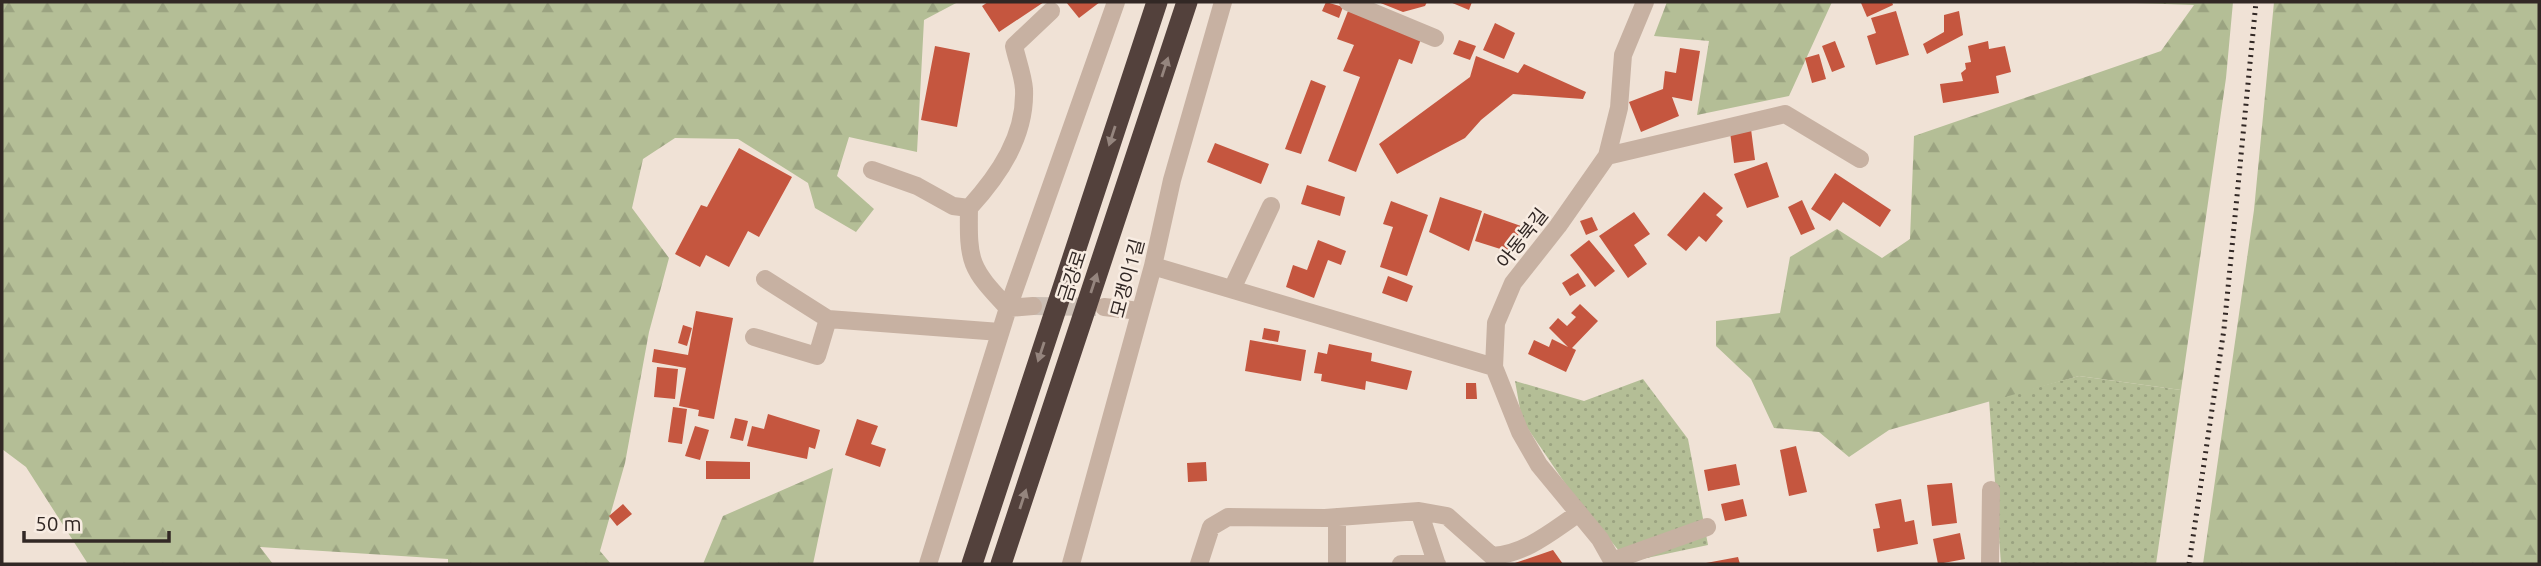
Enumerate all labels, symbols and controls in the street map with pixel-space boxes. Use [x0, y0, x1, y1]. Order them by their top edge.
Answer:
one-way arrow [1160, 57, 1171, 78]
one-way arrow [1106, 126, 1117, 147]
street label: 아동북길 [1492, 204, 1552, 272]
street label: 모갱이1길 [1106, 236, 1148, 320]
street label: 금강로 [1053, 248, 1091, 304]
one-way arrow [1089, 273, 1100, 294]
one-way arrow [1035, 342, 1046, 363]
one-way arrow [1018, 489, 1029, 510]
scale bar [24, 500, 170, 544]
text: 50 m [35, 511, 82, 535]

